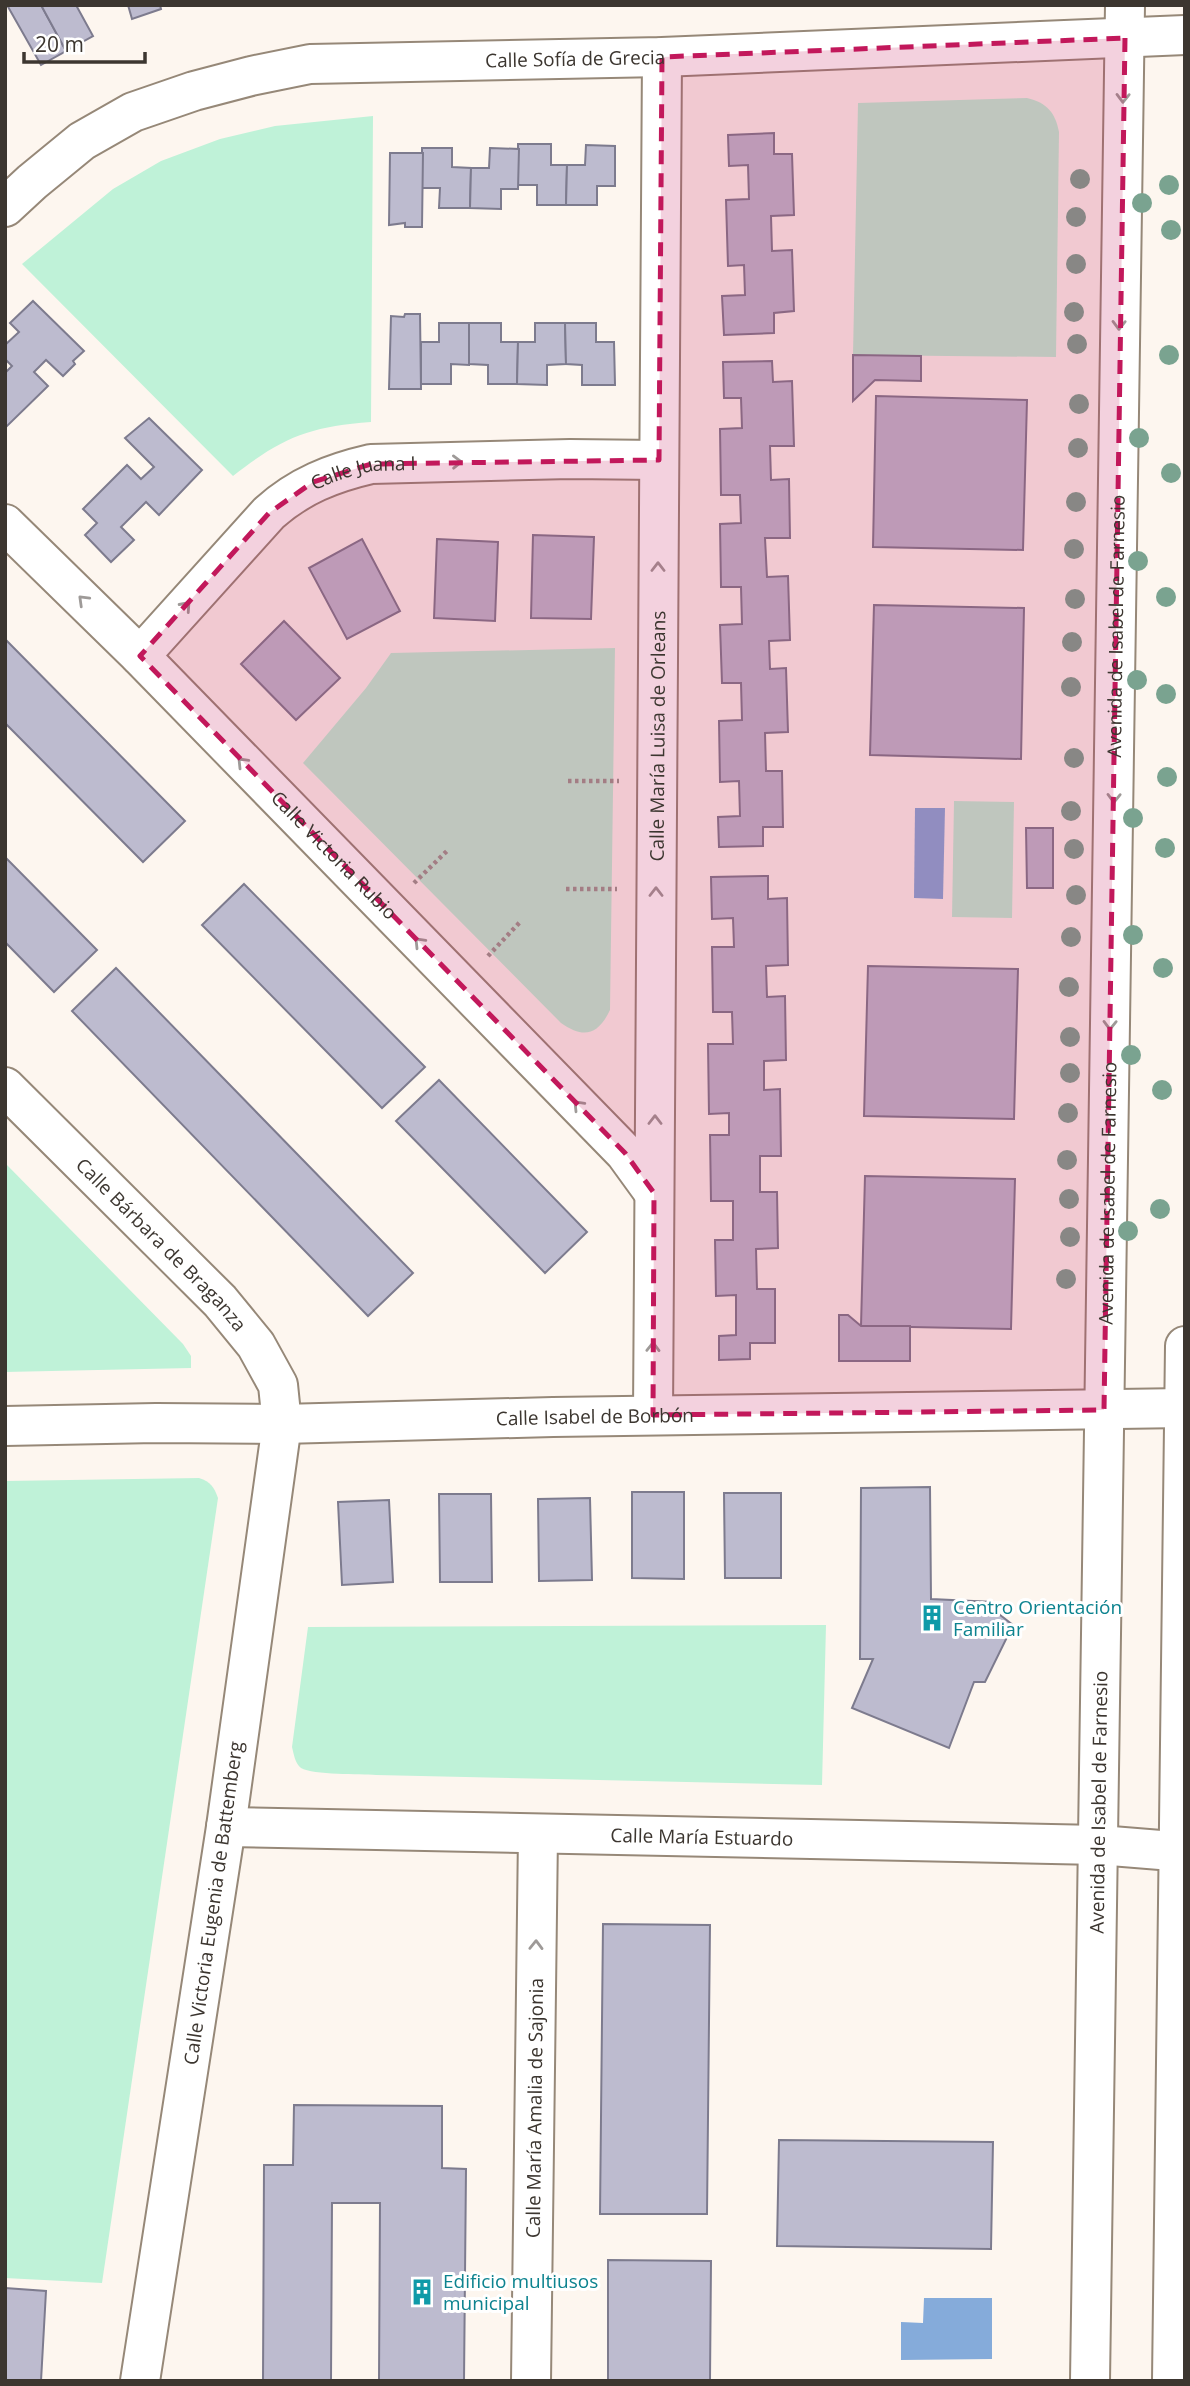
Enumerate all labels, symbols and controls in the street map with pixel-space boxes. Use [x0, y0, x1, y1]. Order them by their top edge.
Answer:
scale bar [24, 21, 145, 65]
text: 20 m [35, 30, 84, 58]
street label: Calle Sofía de Grecia [485, 44, 666, 74]
one-way arrow [1116, 93, 1131, 104]
one-way arrow [1111, 321, 1127, 331]
street label: Calle Juana I [306, 450, 416, 496]
one-way arrow [453, 454, 463, 470]
street label: Avenida de Isabel de Farnesio [1101, 495, 1131, 758]
one-way arrow [650, 561, 666, 571]
one-way arrow [78, 595, 91, 608]
one-way arrow [178, 601, 190, 614]
street label: Calle María Luisa de Orleans [644, 610, 671, 862]
one-way arrow [238, 757, 251, 770]
street label: Calle Victoria Rubio [265, 785, 403, 925]
one-way arrow [1106, 793, 1121, 804]
one-way arrow [648, 886, 664, 897]
one-way arrow [414, 937, 427, 950]
one-way arrow [1102, 1021, 1118, 1031]
street label: Avenida de Isabel de Farnesio [1093, 1061, 1122, 1325]
one-way arrow [573, 1100, 586, 1113]
one-way arrow [647, 1114, 662, 1125]
street label: Calle Bárbara de Braganza [70, 1152, 253, 1337]
one-way arrow [645, 1341, 661, 1352]
street label: Calle Isabel de Borbón [495, 1402, 694, 1431]
place label: Centro Orientación Familiar [953, 1594, 1122, 1642]
building icon: Centro Orientación Familiar [917, 1603, 947, 1633]
street label: Avenida de Isabel de Farnesio [1084, 1670, 1113, 1934]
street label: Calle Victoria Eugenia de Battemberg [177, 1739, 249, 2067]
street label: Calle María Estuardo [610, 1822, 794, 1852]
one-way arrow [528, 1939, 544, 1950]
street label: Calle María Amalia de Sajonia [520, 1978, 549, 2238]
place label: Edificio multiusos municipal [443, 2268, 598, 2316]
building icon: Edificio multiusos municipal [407, 2277, 437, 2307]

